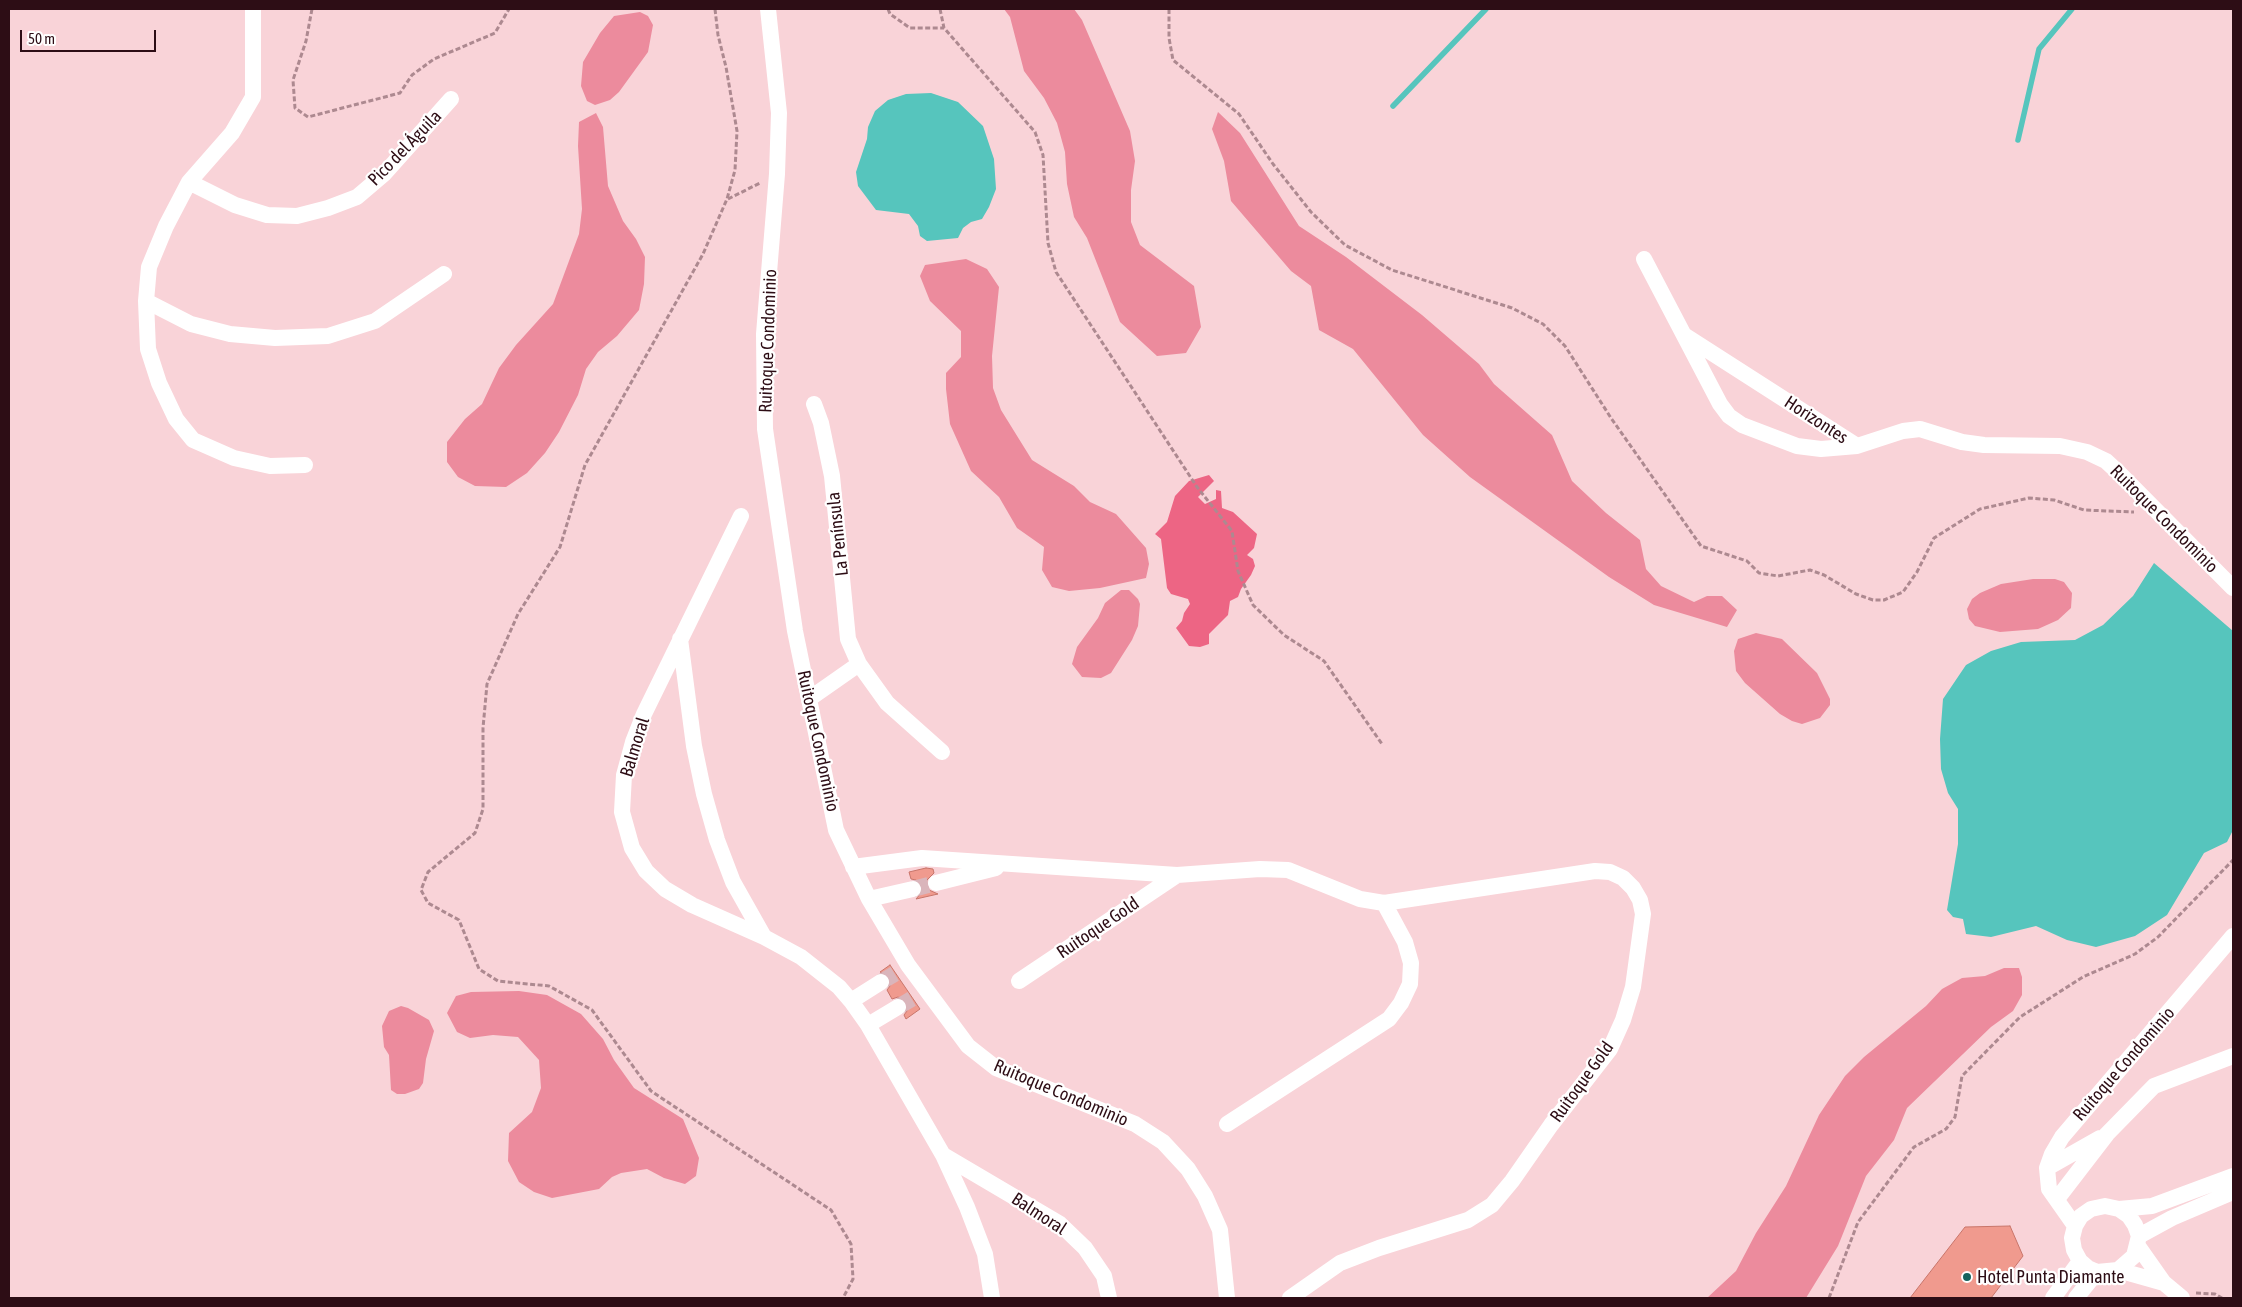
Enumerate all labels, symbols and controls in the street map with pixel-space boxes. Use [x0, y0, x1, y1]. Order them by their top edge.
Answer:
scale bar [22, 20, 159, 52]
text: 50 m [28, 30, 55, 47]
street label: Pico del Águila [364, 106, 446, 190]
street label: Ruitoque Condominio [755, 269, 781, 413]
street label: Horizontes [1780, 392, 1852, 448]
street label: Ruitoque Condominio [2105, 460, 2223, 578]
street label: La Península [823, 491, 853, 577]
street label: Ruitoque Condominio [792, 668, 844, 814]
street label: Balmoral [616, 715, 654, 779]
street label: Ruitoque Gold [1053, 893, 1143, 963]
street label: Ruitoque Condominio [2069, 1003, 2179, 1125]
street label: Ruitoque Gold [1546, 1038, 1618, 1126]
street label: Ruitoque Condominio [991, 1055, 1131, 1131]
street label: Balmoral [1007, 1188, 1071, 1240]
place label: Hotel Punta Diamante [1977, 1266, 2124, 1288]
marker: Hotel Punta Diamante [1961, 1271, 1973, 1283]

